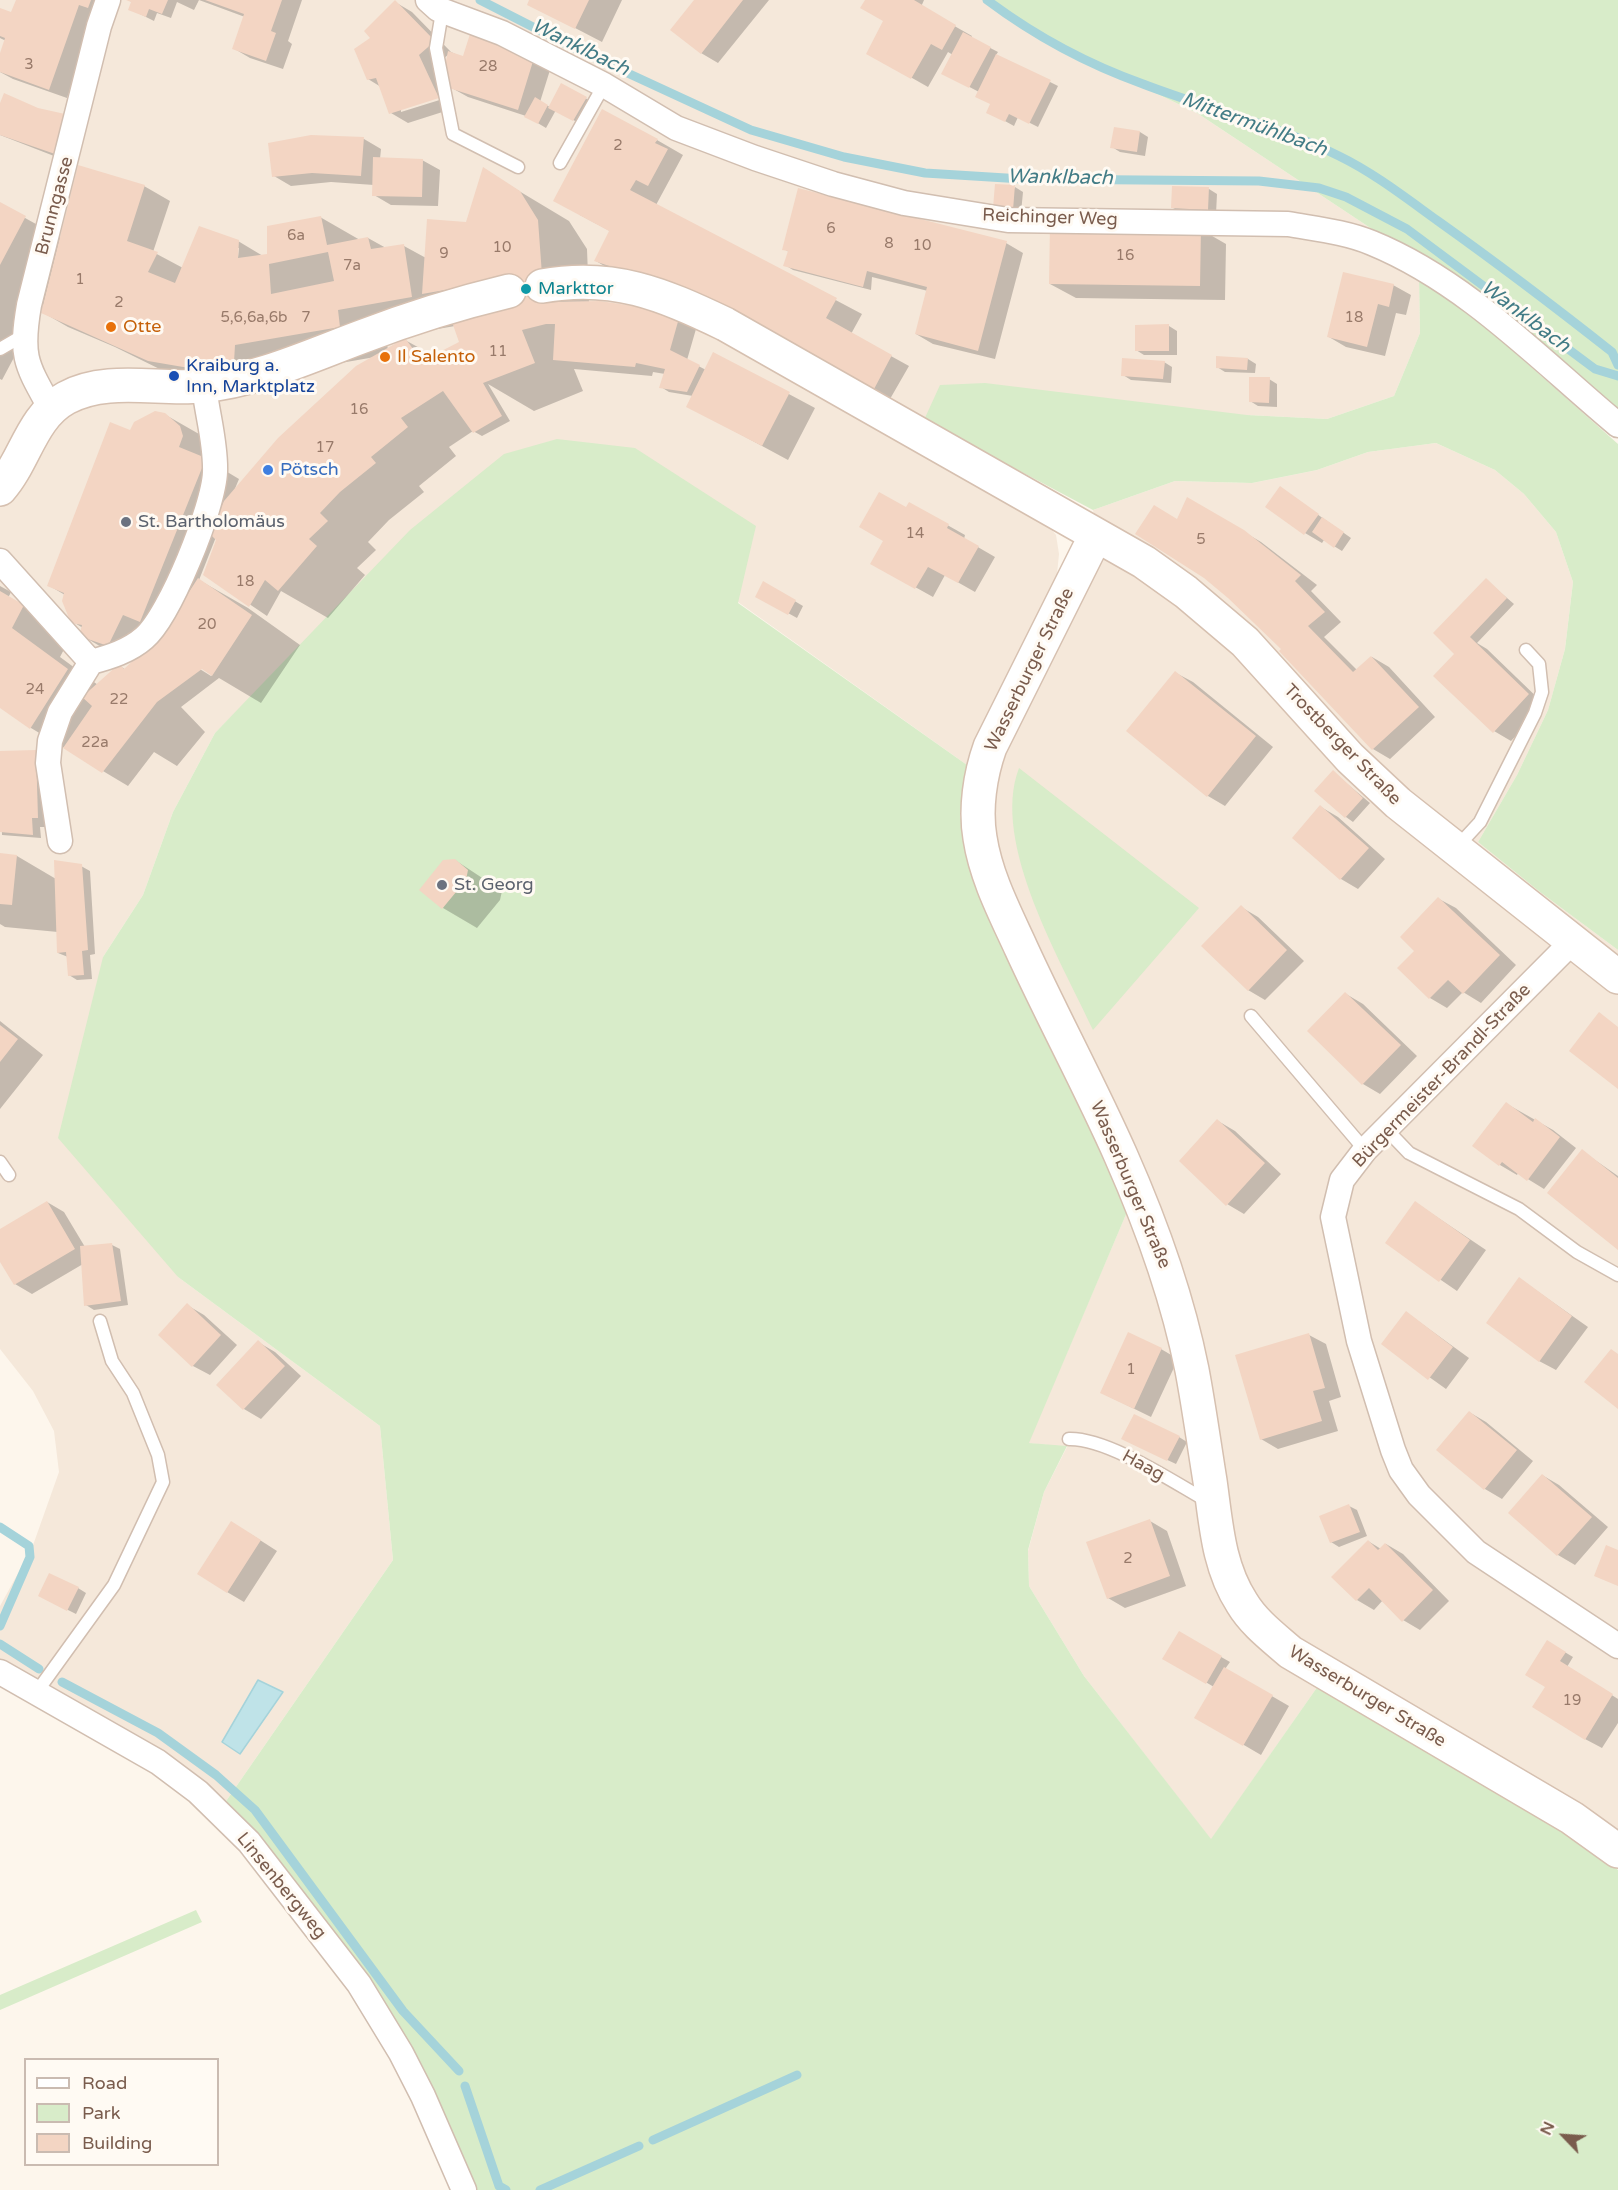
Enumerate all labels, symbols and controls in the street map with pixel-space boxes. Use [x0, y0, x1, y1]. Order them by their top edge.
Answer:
water label: Wanklbach [527, 14, 633, 82]
house number: 3 [24, 56, 34, 74]
house number: 28 [479, 58, 497, 76]
water label: Mittermühlbach [1178, 88, 1330, 162]
house number: 2 [613, 137, 623, 155]
street label: Brunngasse [31, 154, 79, 258]
water label: Wanklbach [1007, 165, 1113, 191]
street label: Reichinger Weg [982, 205, 1118, 231]
house number: 6 [826, 220, 836, 238]
house number: 6a [287, 227, 305, 245]
house number: 8 [884, 235, 894, 253]
house number: 10 [913, 237, 931, 255]
house number: 10 [493, 239, 511, 257]
house number: 9 [439, 245, 449, 263]
house number: 16 [1116, 247, 1134, 265]
house number: 7a [343, 257, 361, 275]
house number: 1 [75, 271, 85, 289]
water label: Wanklbach [1476, 276, 1574, 358]
place label: Markttor [538, 278, 614, 300]
marker: Markttor [519, 282, 533, 296]
house number: 2 [114, 294, 124, 312]
house number: 5,6,6a,6b [220, 309, 288, 327]
house number: 7 [301, 309, 311, 327]
house number: 18 [1345, 309, 1363, 327]
place label: Otte [123, 316, 161, 338]
marker: Otte [104, 320, 118, 334]
house number: 11 [489, 343, 507, 361]
place label: Il Salento [397, 346, 475, 368]
marker: Il Salento [378, 350, 392, 364]
place label: Kraiburg a. Inn, Marktplatz [186, 355, 315, 398]
marker: Kraiburg a. Inn, Marktplatz [167, 369, 181, 383]
house number: 16 [350, 401, 368, 419]
house number: 17 [316, 439, 334, 457]
place label: Pötsch [280, 459, 339, 481]
marker: Pötsch [261, 463, 275, 477]
place label: St. Bartholomäus [138, 511, 285, 533]
marker: St. Bartholomäus [119, 515, 133, 529]
house number: 14 [906, 525, 924, 543]
house number: 5 [1196, 531, 1206, 549]
house number: 18 [236, 573, 254, 591]
street label: Wasserburger Straße [981, 584, 1079, 756]
house number: 20 [198, 616, 216, 634]
street label: Trostberger Straße [1279, 680, 1405, 810]
house number: 24 [26, 681, 44, 699]
house number: 22 [110, 691, 128, 709]
house number: 22a [81, 734, 109, 752]
place label: St. Georg [454, 874, 534, 896]
marker: St. Georg [435, 878, 449, 892]
street label: Bürgermeister-Brandl-Straße [1348, 980, 1536, 1172]
street label: Wasserburger Straße [1085, 1098, 1175, 1272]
house number: 1 [1126, 1361, 1136, 1379]
street label: Haag [1118, 1446, 1168, 1486]
house number: 2 [1123, 1550, 1133, 1568]
street label: Wasserburger Straße [1284, 1641, 1450, 1753]
house number: 19 [1563, 1692, 1581, 1710]
street label: Linsenbergweg [231, 1828, 331, 1944]
legend [24, 2058, 219, 2166]
text: Road [82, 2072, 127, 2094]
text: Park [82, 2102, 120, 2124]
north arrow [1534, 2106, 1594, 2166]
text: N [1536, 2118, 1559, 2138]
text: Building [82, 2132, 152, 2154]

